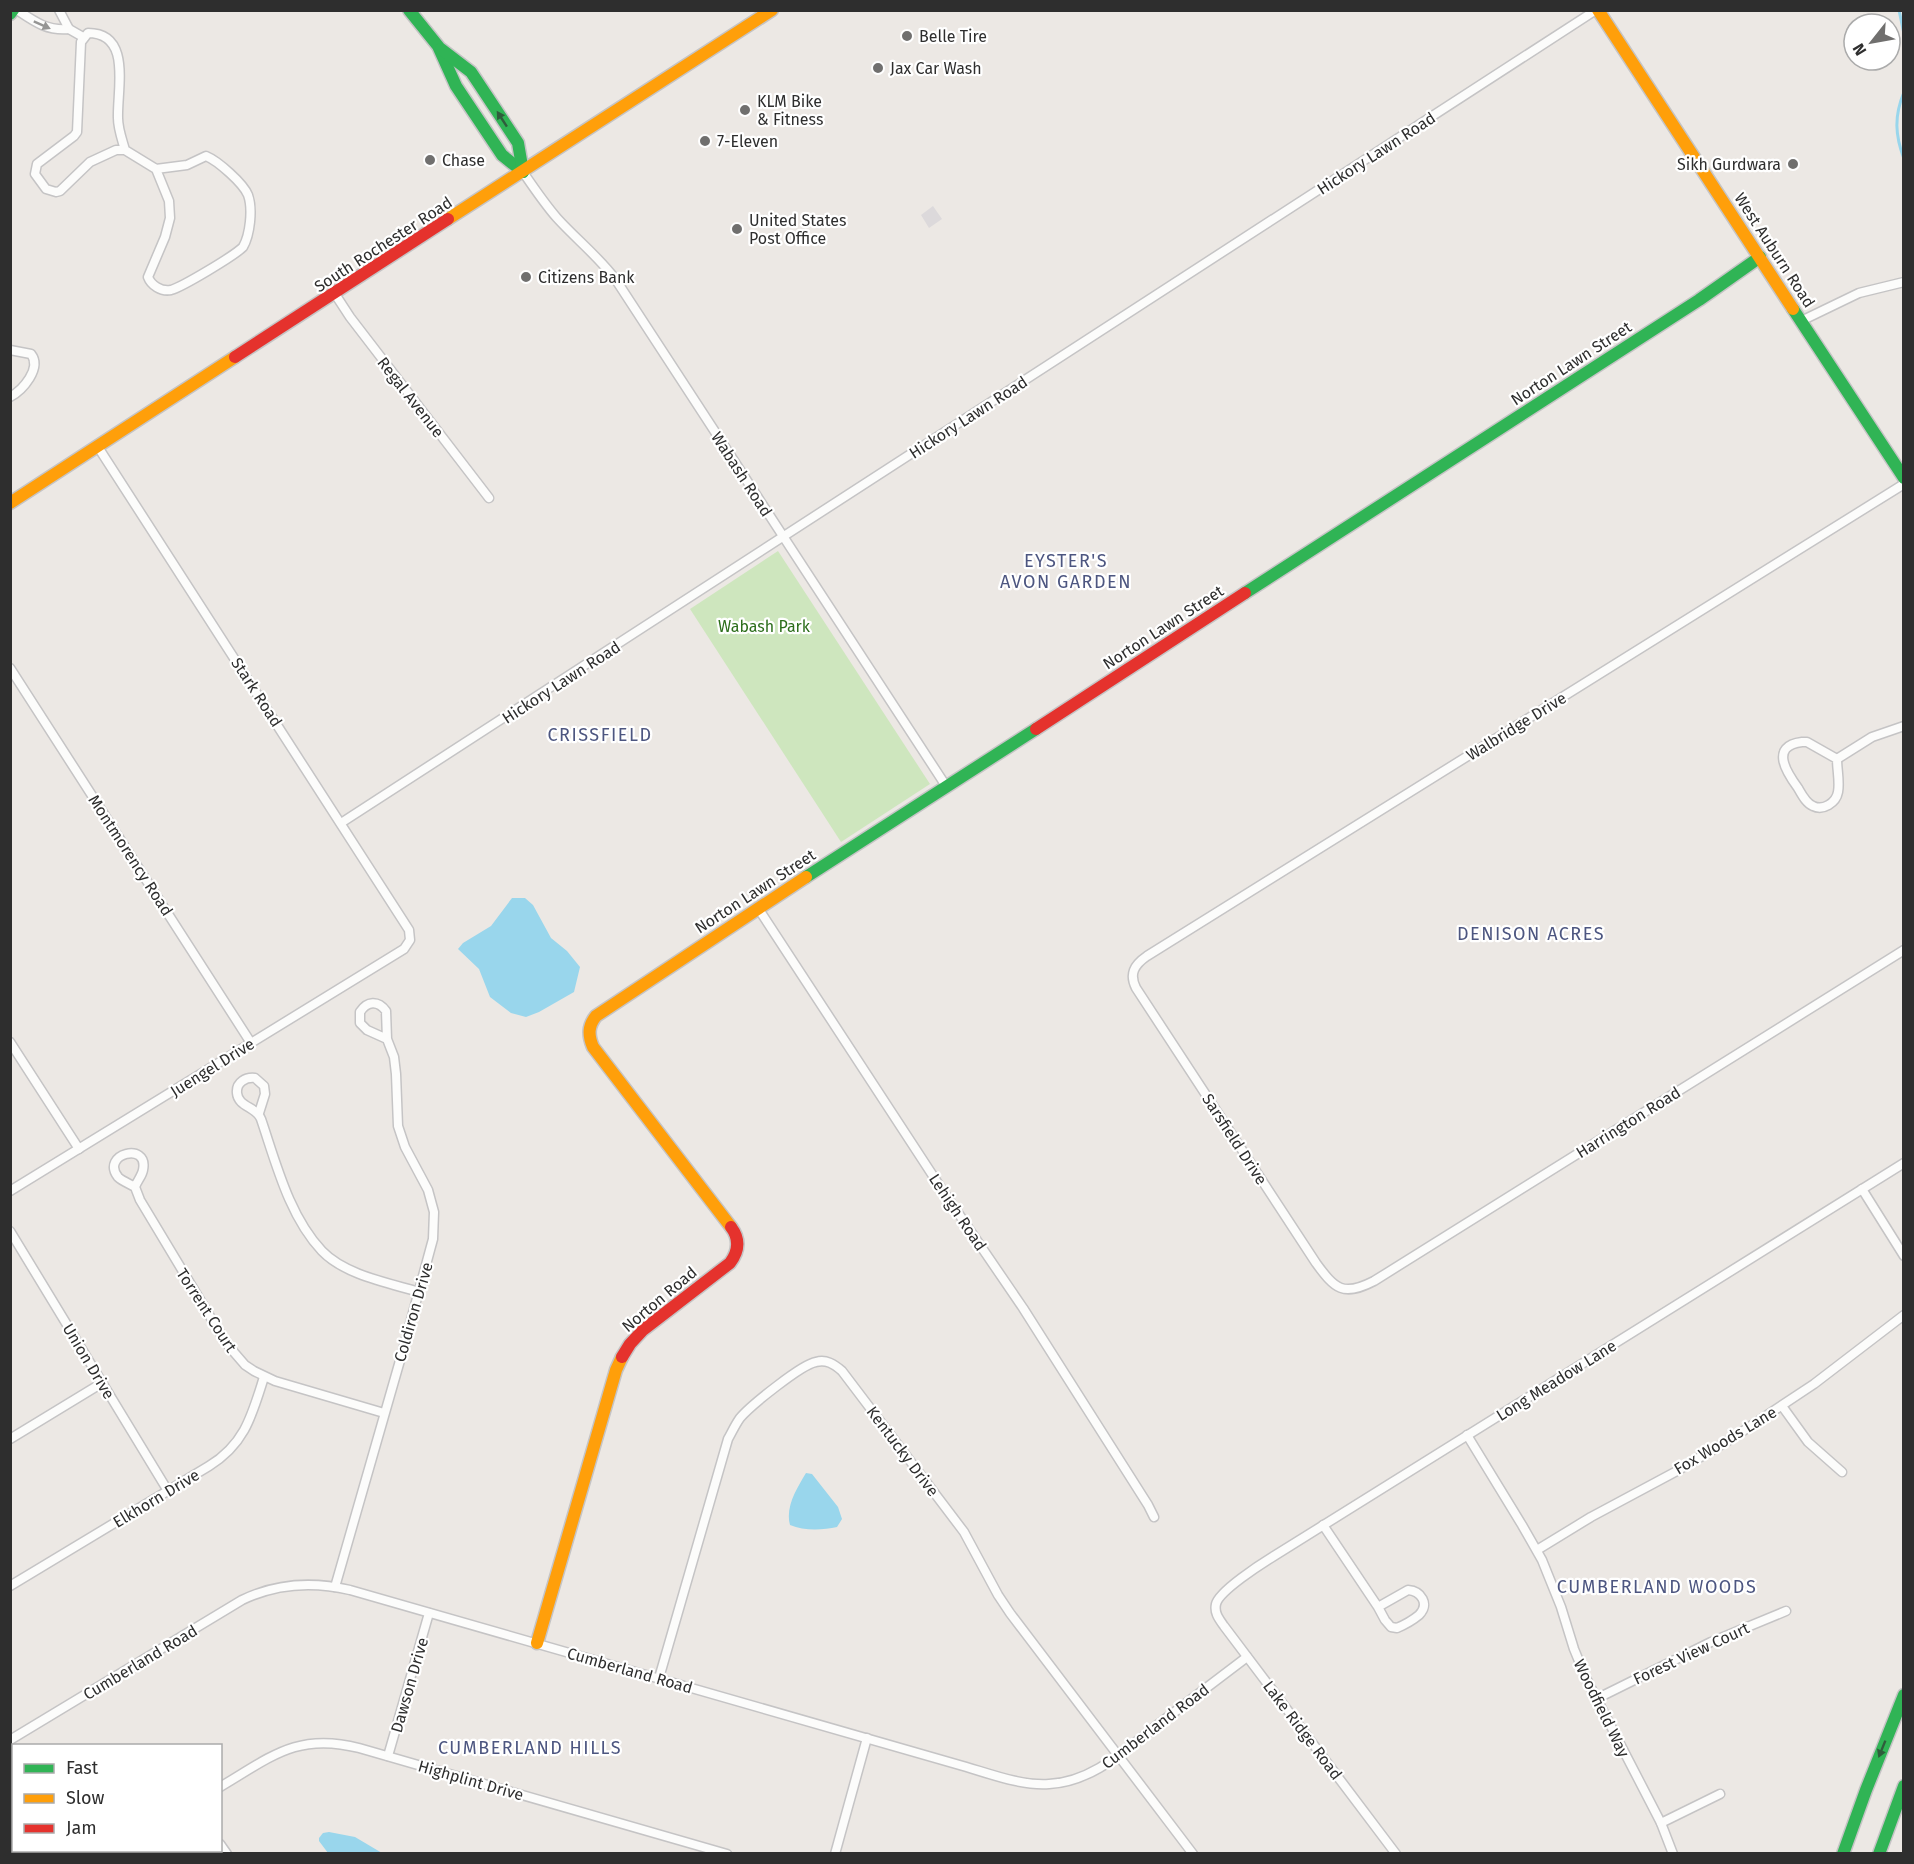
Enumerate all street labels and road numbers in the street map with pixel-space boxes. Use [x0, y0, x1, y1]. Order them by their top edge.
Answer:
street label: Hickory Lawn Road [1314, 108, 1439, 199]
street label: West Auburn Road [1730, 189, 1819, 311]
street label: South Rochester Road [311, 193, 456, 296]
street label: Norton Lawn Street [1507, 317, 1635, 409]
street label: Regal Avenue [373, 353, 448, 441]
street label: Hickory Lawn Road [906, 372, 1031, 463]
street label: Wabash Road [707, 428, 776, 520]
street label: Norton Lawn Street [1099, 581, 1227, 673]
street label: Hickory Lawn Road [499, 637, 624, 728]
street label: Stark Road [227, 654, 286, 730]
street label: Walbridge Drive [1463, 688, 1570, 765]
street label: Montmorency Road [84, 791, 177, 919]
street label: Norton Lawn Street [691, 845, 819, 937]
street label: Juengel Drive [167, 1034, 258, 1101]
street label: Harrington Road [1573, 1083, 1684, 1162]
street label: Sarsfield Drive [1198, 1090, 1271, 1188]
street label: Lehigh Road [925, 1170, 990, 1254]
street label: Coldiron Drive [390, 1260, 437, 1364]
street label: Norton Road [618, 1263, 701, 1336]
street label: Torrent Court [172, 1265, 241, 1356]
street label: Union Drive [59, 1320, 119, 1403]
street label: Long Meadow Lane [1493, 1336, 1620, 1425]
street label: Fox Woods Lane [1671, 1402, 1780, 1478]
street label: Kentucky Drive [863, 1403, 943, 1500]
street label: Elkhorn Drive [110, 1465, 203, 1532]
street label: Forest View Court [1630, 1618, 1752, 1689]
street label: Cumberland Road [80, 1621, 201, 1704]
street label: Dawson Drive [387, 1635, 432, 1735]
street label: Cumberland Road [565, 1643, 695, 1697]
street label: Woodfield Way [1570, 1656, 1634, 1760]
street label: Lake Ridge Road [1259, 1677, 1346, 1784]
street label: Cumberland Road [1098, 1680, 1213, 1773]
street label: Highplint Drive [416, 1756, 526, 1805]

